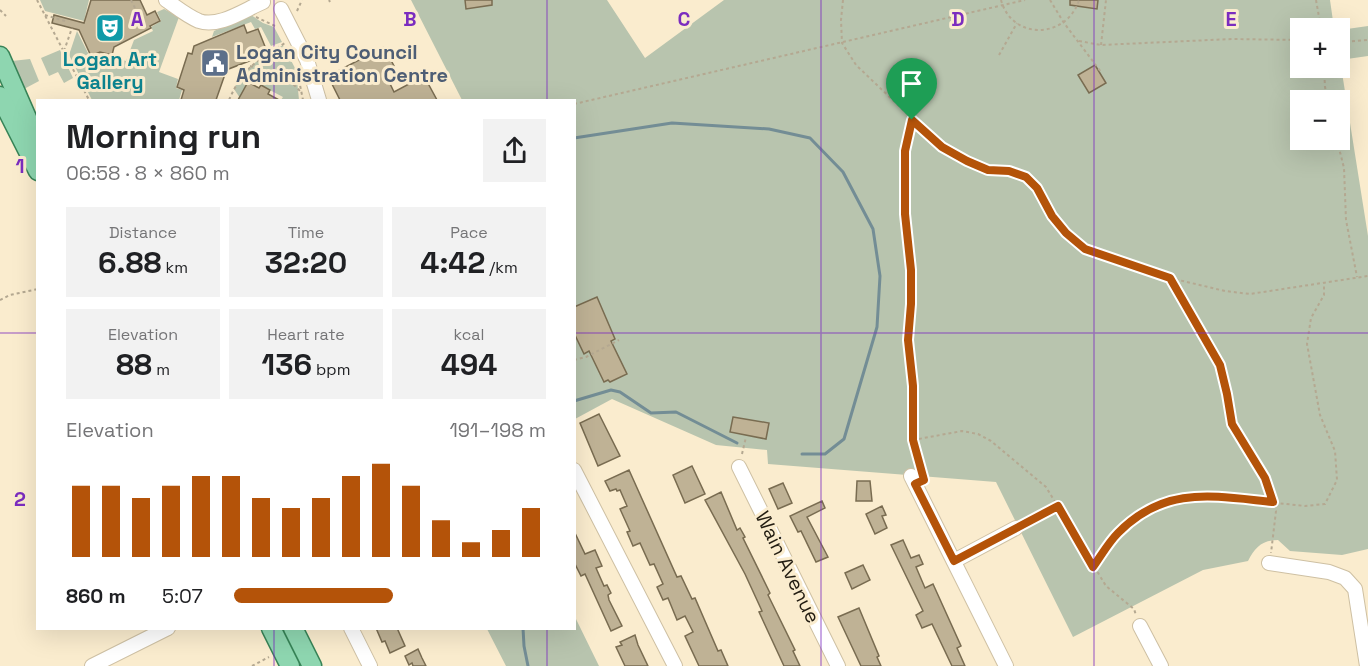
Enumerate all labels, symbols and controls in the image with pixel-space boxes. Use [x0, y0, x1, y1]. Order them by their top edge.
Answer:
text: A [131, 6, 144, 32]
text: B [403, 6, 417, 32]
text: C [678, 6, 691, 32]
text: D [951, 6, 965, 32]
text: E [1225, 6, 1237, 32]
theatre icon: Logan Art Gallery [94, 12, 126, 44]
map controls [1290, 18, 1350, 150]
button: + [1290, 18, 1350, 78]
place label: Logan City Council Administration Centre [236, 39, 448, 88]
place label: Logan Art Gallery [63, 46, 157, 95]
public building icon: Logan City Council Administration Centre [199, 47, 231, 79]
pin [886, 58, 937, 120]
icon: arrive [895, 67, 928, 100]
button: − [1290, 90, 1350, 150]
text: Morning run [66, 116, 261, 158]
button: share [483, 119, 546, 182]
text: 1 [15, 153, 25, 179]
text: 06:58 · 8 × 860 m [66, 160, 230, 186]
text: Distance [109, 222, 177, 243]
text: Time [288, 222, 324, 243]
text: Pace [450, 222, 488, 243]
text: 6.88 [98, 243, 161, 282]
text: 32:20 [265, 243, 347, 282]
text: 4:42 [420, 243, 485, 282]
text: km [161, 257, 188, 278]
text: /km [485, 257, 518, 278]
text: Elevation [108, 324, 178, 345]
text: Heart rate [267, 324, 345, 345]
text: kcal [454, 324, 484, 345]
text: 88 [116, 345, 152, 384]
text: 136 [262, 345, 312, 384]
text: 494 [441, 345, 497, 384]
text: m [152, 359, 170, 380]
text: bpm [312, 359, 350, 380]
text: Elevation [66, 417, 154, 443]
text: 191–198 m [450, 417, 546, 443]
text: 2 [14, 486, 26, 512]
street label: Wain Avenue [750, 507, 826, 627]
text: 860 m [66, 583, 125, 609]
text: 5:07 [162, 583, 203, 609]

